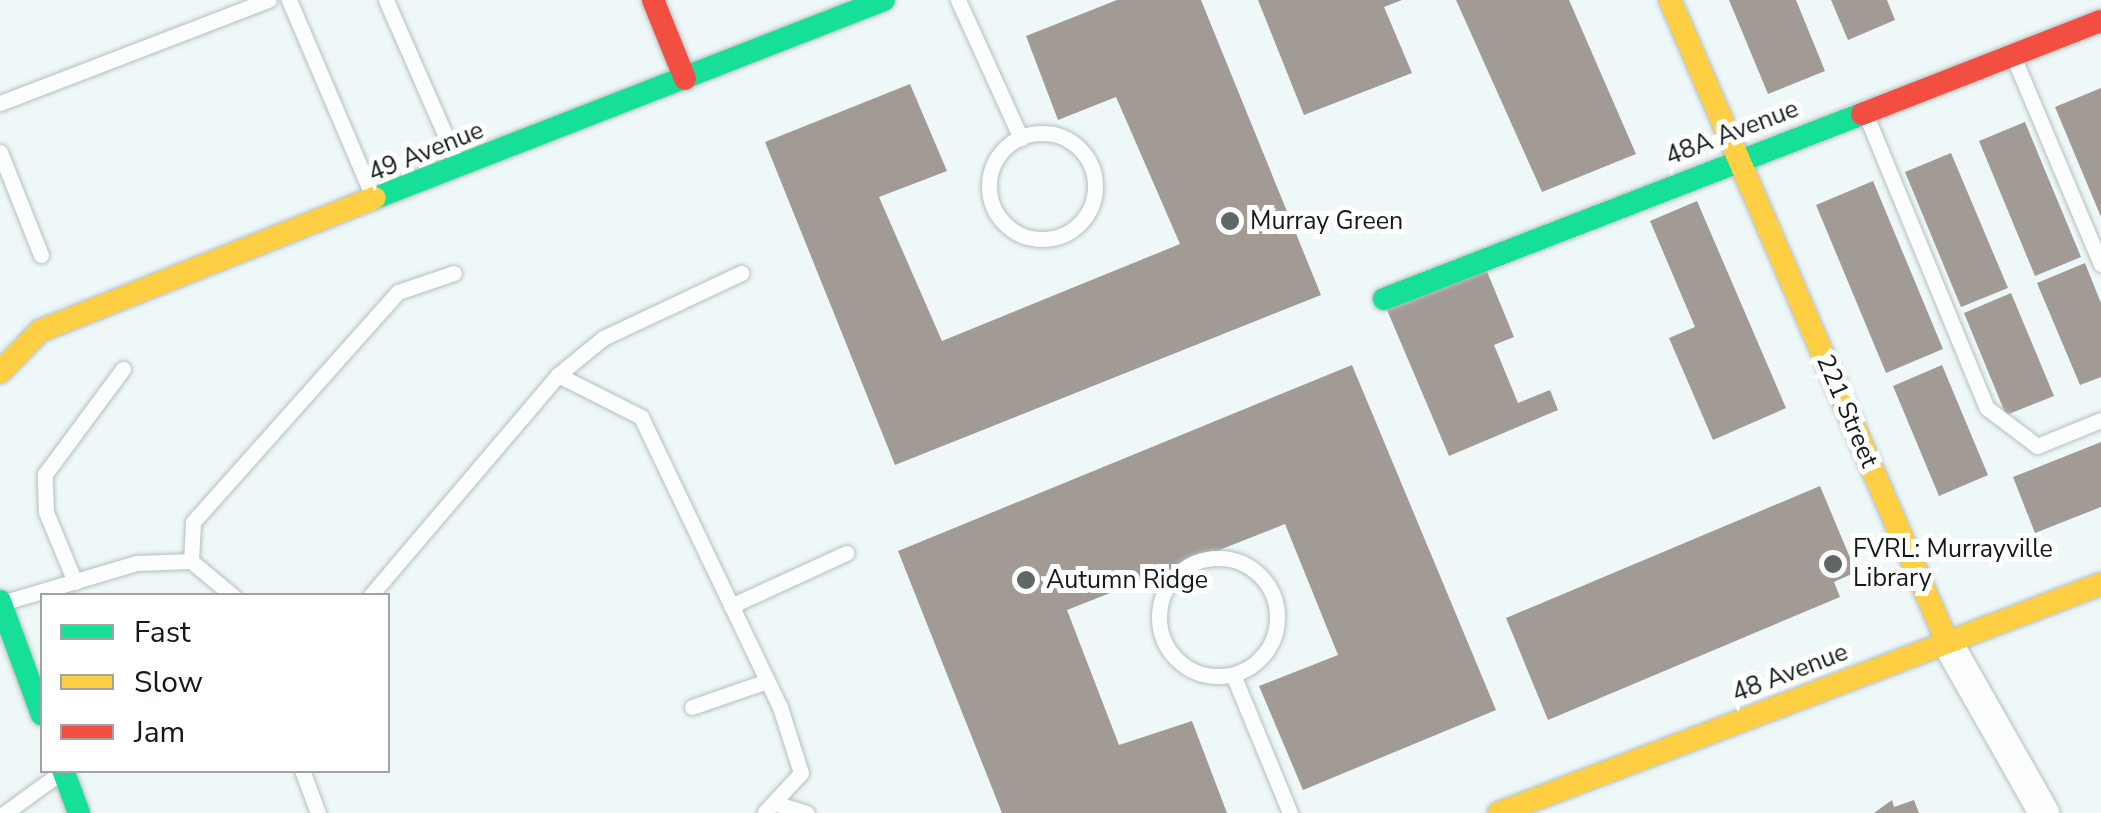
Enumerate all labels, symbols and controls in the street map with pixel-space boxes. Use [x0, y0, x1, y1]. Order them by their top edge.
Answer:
street label: 48A Avenue [1661, 94, 1803, 172]
street label: 49 Avenue [364, 115, 488, 189]
place label: Murray Green [1250, 206, 1403, 236]
marker: Murray Green [1219, 210, 1241, 232]
street label: 221 Street [1810, 350, 1884, 472]
place label: FVRL: Murrayville Library [1853, 535, 2053, 594]
marker: FVRL: Murrayville Library [1822, 553, 1844, 575]
place label: Autumn Ridge [1046, 565, 1208, 595]
marker: Autumn Ridge [1015, 569, 1037, 591]
legend [40, 593, 390, 773]
text: Fast [134, 612, 191, 653]
street label: 48 Avenue [1728, 637, 1852, 709]
text: Slow [134, 662, 203, 703]
text: Jam [134, 712, 185, 753]

